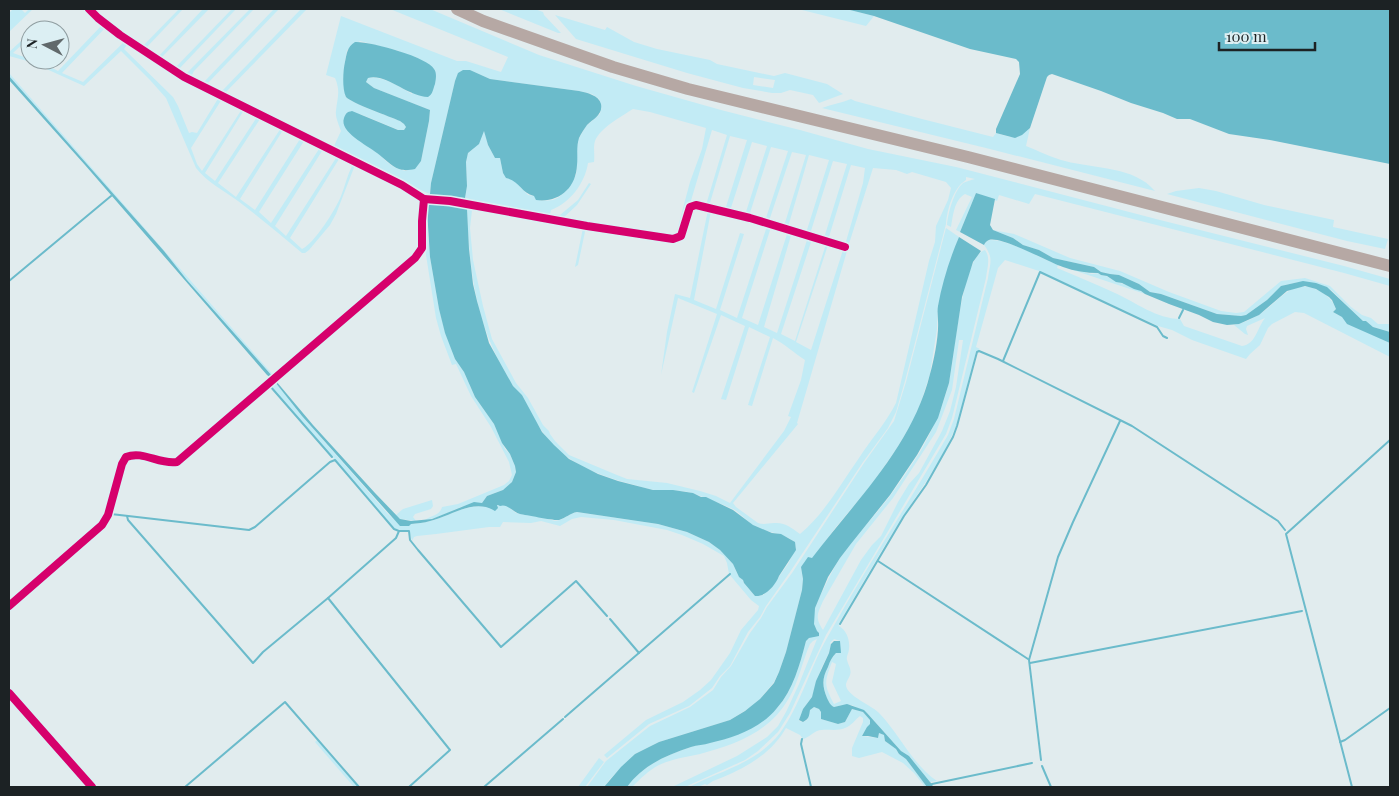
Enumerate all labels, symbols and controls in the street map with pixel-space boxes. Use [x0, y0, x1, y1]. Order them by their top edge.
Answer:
north arrow [20, 20, 70, 70]
scale bar [1219, 20, 1315, 52]
text: 100 m [1226, 26, 1267, 46]
text: N [22, 38, 42, 50]

